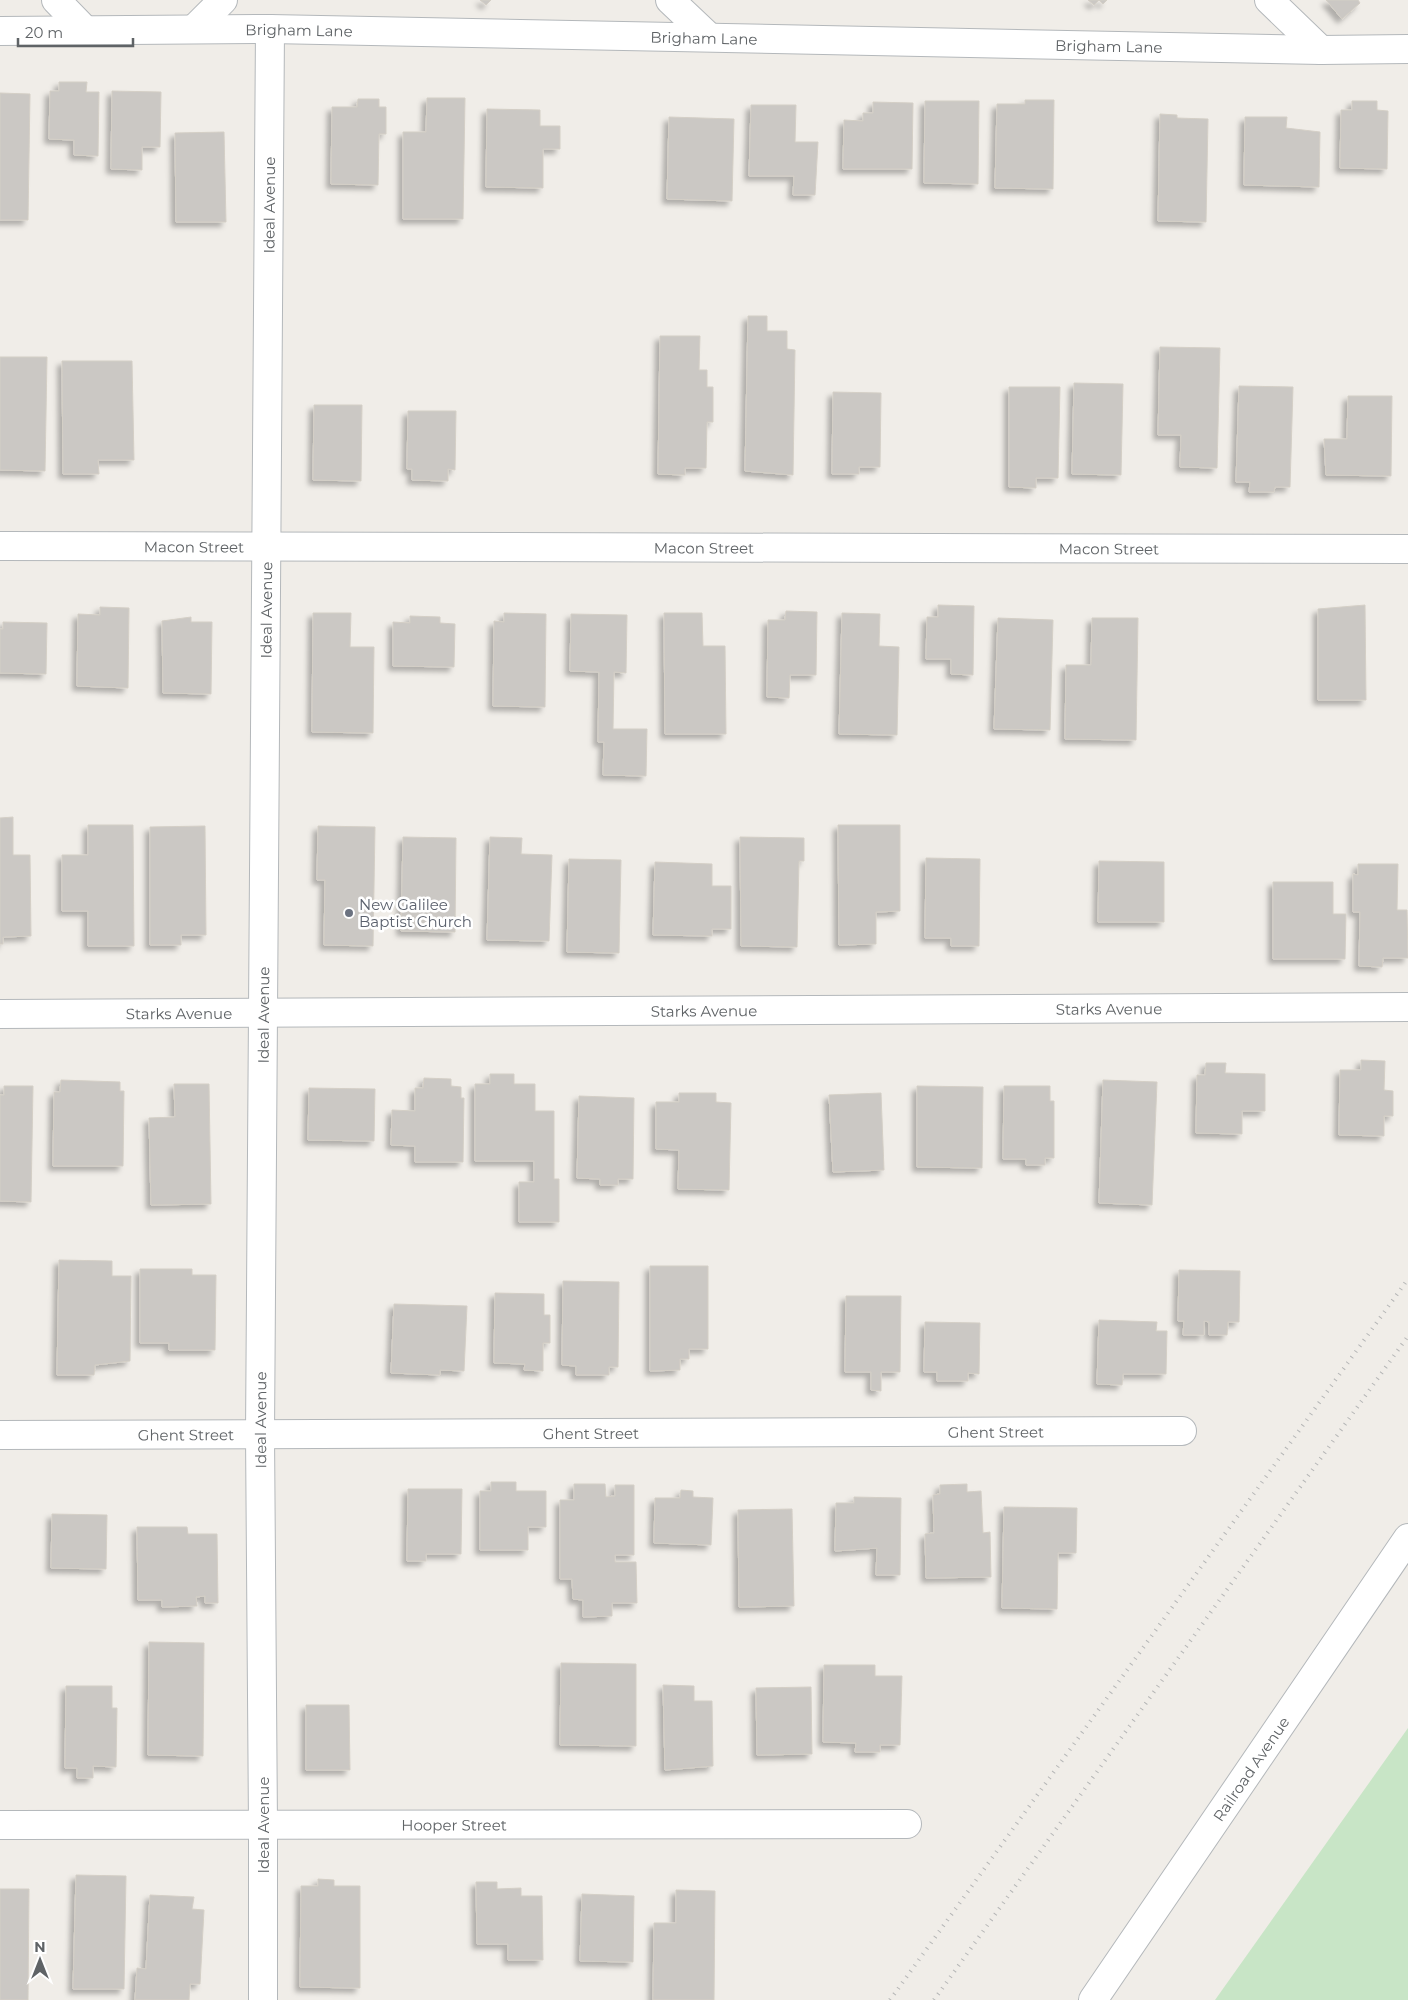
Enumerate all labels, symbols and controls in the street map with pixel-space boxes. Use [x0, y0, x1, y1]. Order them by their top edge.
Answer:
scale bar [18, 15, 132, 47]
street label: Brigham Lane [245, 19, 353, 40]
text: 20 m [25, 23, 63, 42]
street label: Brigham Lane [650, 27, 758, 48]
street label: Brigham Lane [1055, 35, 1163, 56]
street label: Ideal Avenue [259, 156, 279, 254]
street label: Macon Street [144, 537, 244, 556]
street label: Macon Street [654, 538, 754, 557]
street label: Macon Street [1059, 539, 1159, 558]
street label: Ideal Avenue [256, 561, 276, 659]
place label: New Galilee Baptist Church [359, 895, 472, 931]
marker: New Galilee Baptist Church [343, 907, 355, 919]
street label: Ideal Avenue [253, 966, 273, 1064]
street label: Starks Avenue [1056, 999, 1162, 1018]
street label: Starks Avenue [651, 1001, 757, 1020]
street label: Starks Avenue [126, 1003, 232, 1023]
street label: Ideal Avenue [250, 1371, 270, 1469]
street label: Ghent Street [948, 1422, 1044, 1441]
street label: Ghent Street [543, 1423, 639, 1443]
street label: Ghent Street [138, 1425, 234, 1444]
street label: Railroad Avenue [1208, 1713, 1293, 1825]
street label: Ideal Avenue [254, 1777, 273, 1873]
street label: Hooper Street [401, 1815, 507, 1834]
north arrow [15, 1935, 65, 1985]
text: N [34, 1938, 46, 1956]

